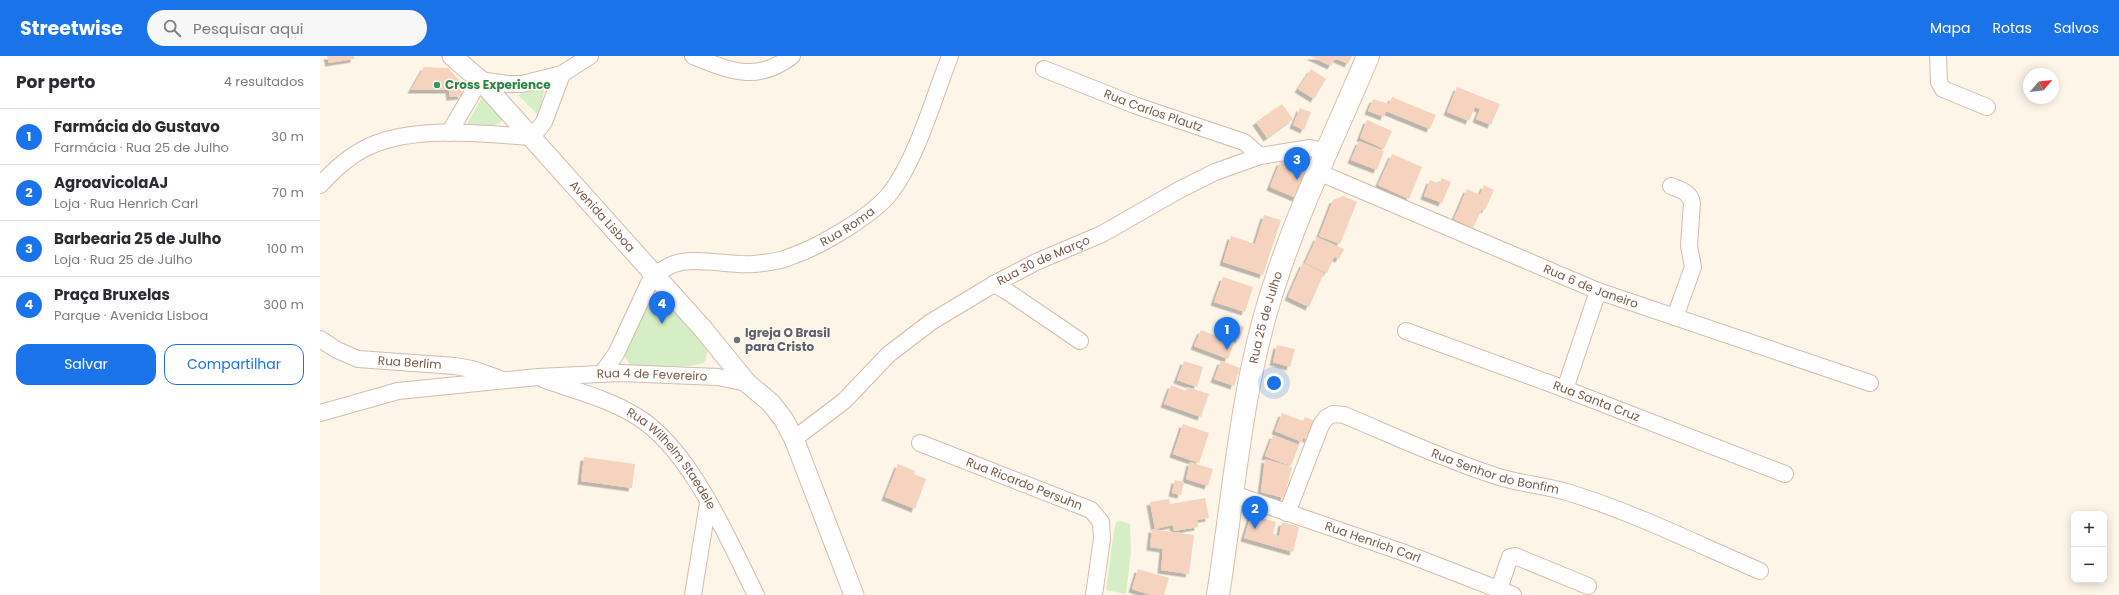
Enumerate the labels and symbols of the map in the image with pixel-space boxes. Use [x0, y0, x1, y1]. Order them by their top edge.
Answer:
north arrow [2023, 68, 2059, 104]
place label: Cross Experience [445, 76, 551, 93]
marker: Cross Experience [432, 80, 442, 90]
street label: Rua Carlos Plautz [1101, 85, 1205, 136]
pin: 3 [1284, 147, 1310, 180]
street label: Avenida Lisboa [566, 177, 639, 256]
street label: Rua Roma [817, 203, 878, 250]
street label: Rua 30 de Março [994, 231, 1093, 289]
street label: Rua 6 de Janeiro [1541, 260, 1641, 312]
street label: Rua 25 de Julho [1245, 268, 1286, 365]
pin: 4 [649, 291, 675, 324]
pin: 1 [1214, 317, 1240, 350]
place label: Igreja O Brasil para Cristo [745, 324, 830, 355]
marker: Igreja O Brasil para Cristo [732, 335, 742, 345]
street label: Rua Berlim [377, 351, 442, 373]
street label: Rua 4 de Fevereiro [596, 364, 708, 385]
your location [1264, 373, 1284, 393]
street label: Rua Santa Cruz [1551, 376, 1643, 425]
street label: Rua Wilhelm Staedele [624, 403, 720, 512]
street label: Rua Senhor do Bonfim [1429, 444, 1561, 498]
street label: Rua Ricardo Persuhn [964, 453, 1085, 514]
pin: 2 [1242, 496, 1268, 529]
street label: Rua Henrich Carl [1323, 517, 1423, 566]

